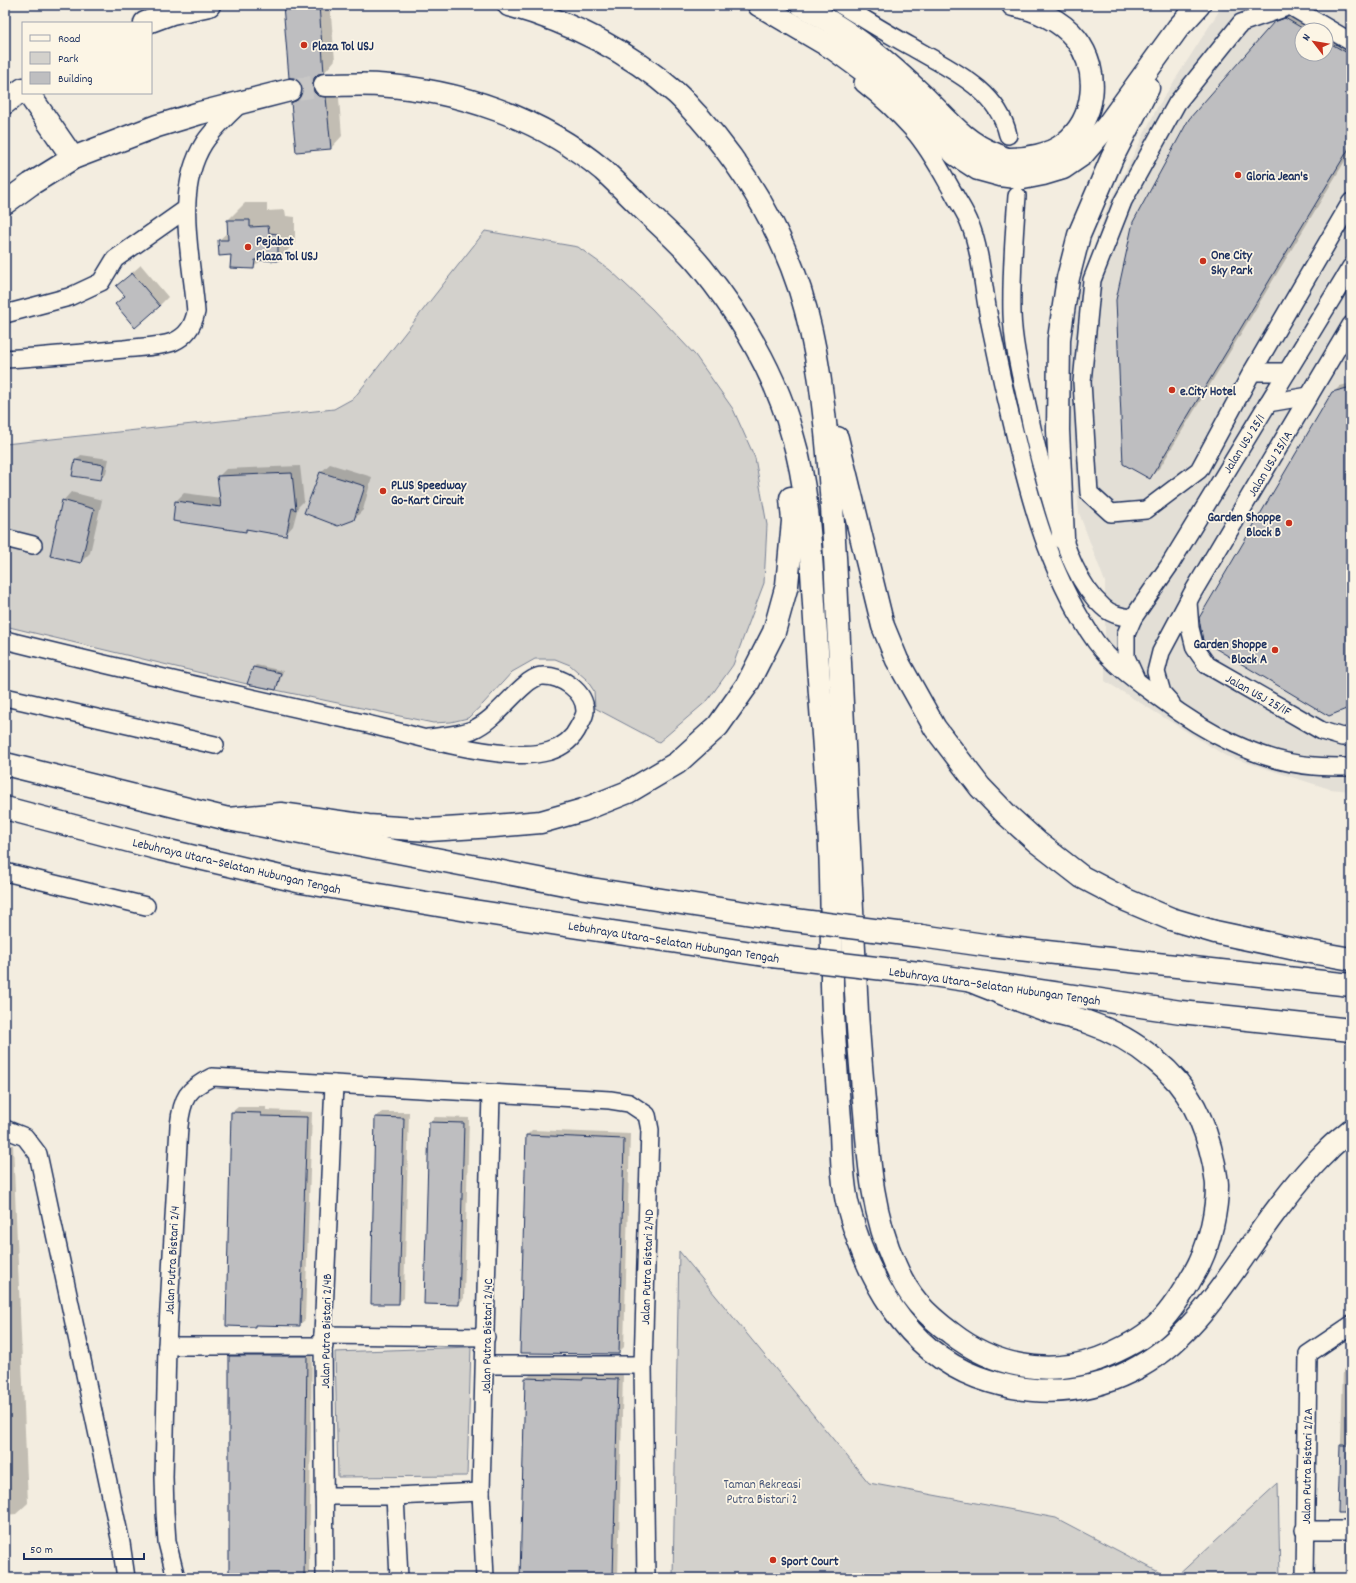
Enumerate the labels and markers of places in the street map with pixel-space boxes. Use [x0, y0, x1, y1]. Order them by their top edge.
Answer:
place label: Plaza Tol USJ [312, 38, 374, 57]
marker: Plaza Tol USJ [299, 40, 309, 50]
place label: Gloria Jean's [1246, 168, 1309, 187]
marker: Gloria Jean's [1233, 170, 1243, 180]
place label: Pejabat Plaza Tol USJ [256, 233, 318, 267]
marker: Pejabat Plaza Tol USJ [243, 242, 253, 252]
place label: One City Sky Park [1211, 247, 1253, 281]
marker: One City Sky Park [1198, 256, 1208, 266]
place label: e.City Hotel [1180, 383, 1237, 402]
marker: e.City Hotel [1167, 385, 1177, 395]
place label: PLUS Speedway Go-Kart Circuit [391, 477, 467, 511]
marker: PLUS Speedway Go-Kart Circuit [378, 486, 388, 496]
place label: Garden Shoppe Block B [1208, 509, 1281, 543]
marker: Garden Shoppe Block B [1284, 518, 1294, 528]
place label: Garden Shoppe Block A [1194, 636, 1267, 670]
marker: Garden Shoppe Block A [1270, 645, 1280, 655]
place label: Sport Court [781, 1553, 839, 1572]
marker: Sport Court [768, 1555, 778, 1565]

